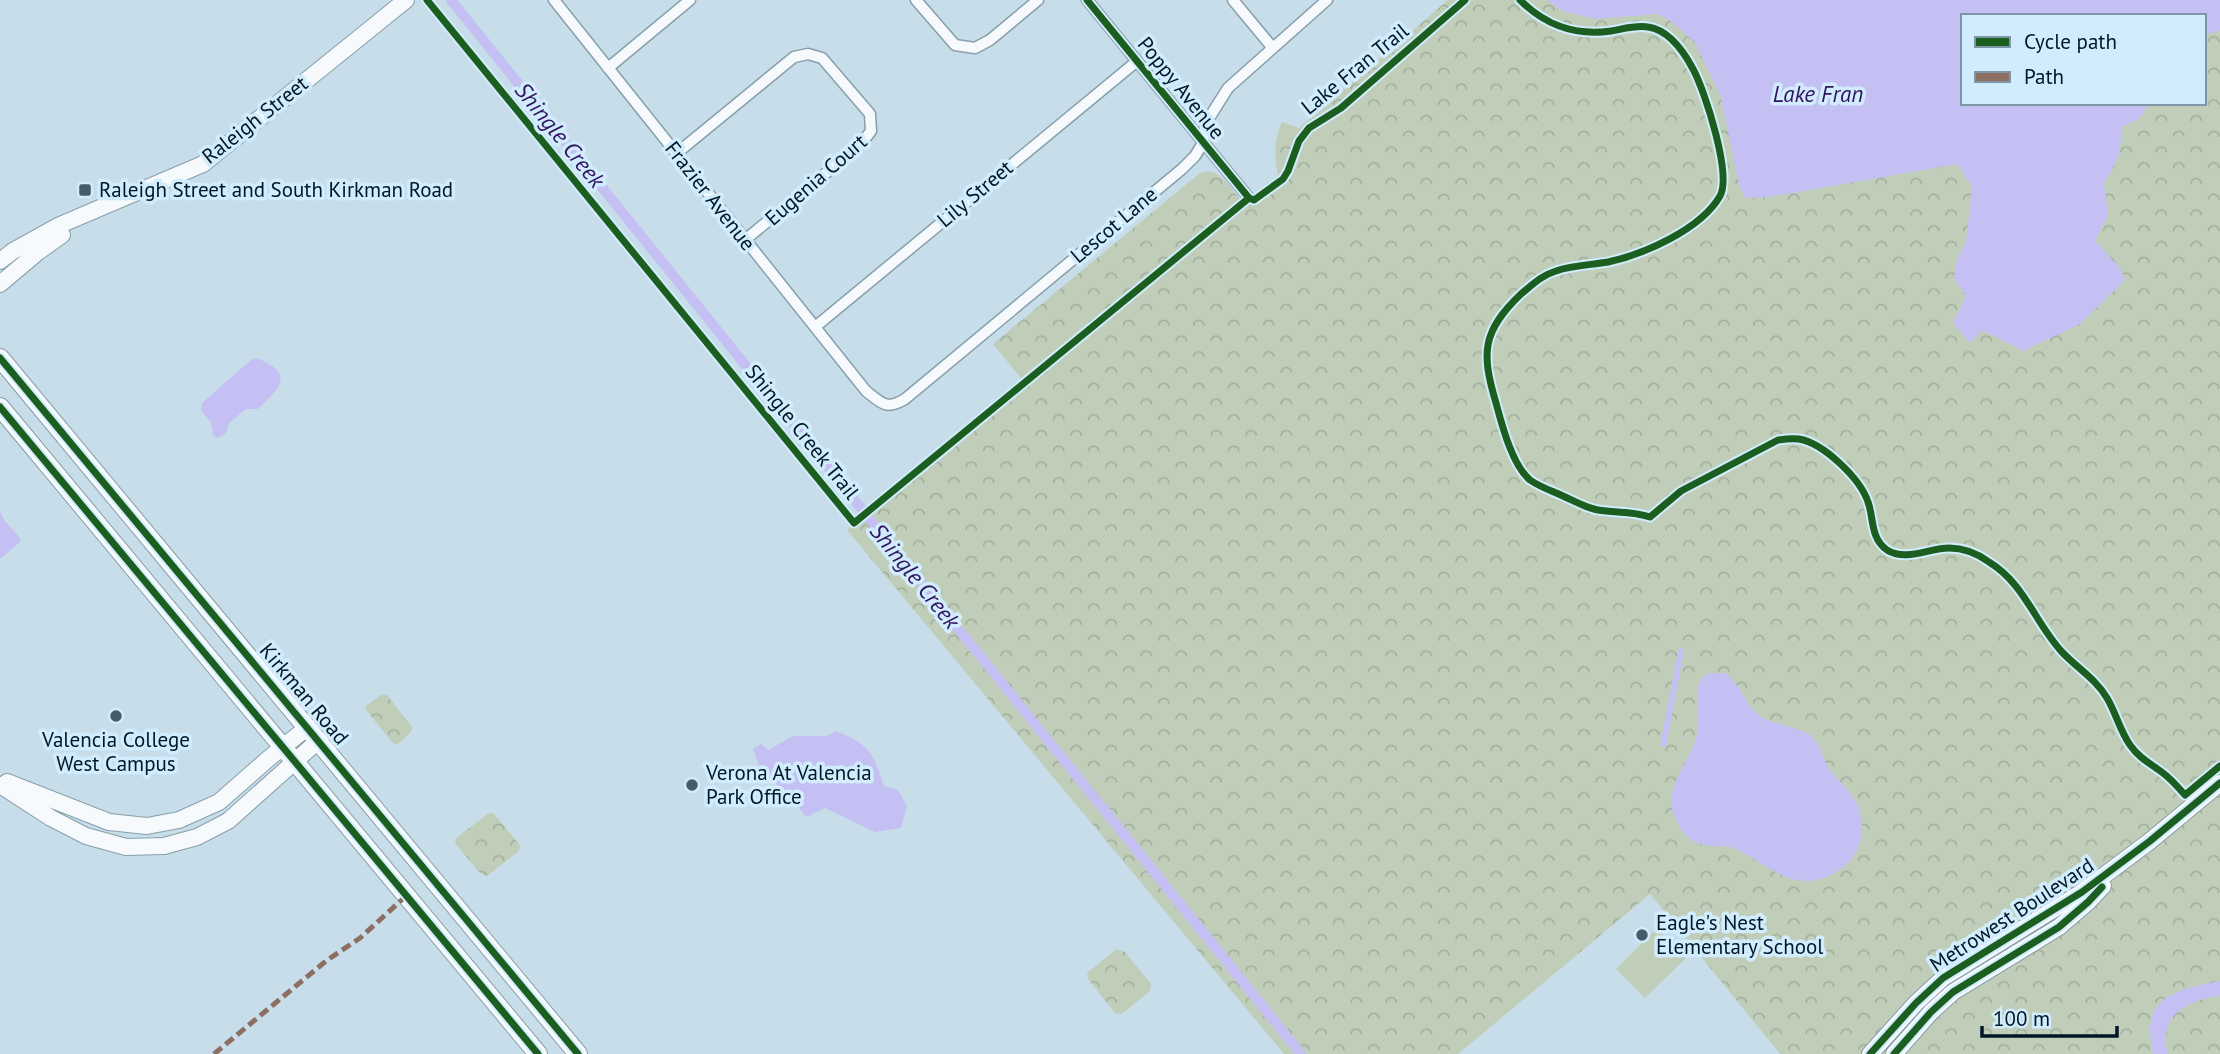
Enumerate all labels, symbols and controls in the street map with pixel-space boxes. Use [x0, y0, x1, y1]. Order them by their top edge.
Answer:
legend [1961, 14, 2206, 105]
street label: Lake Fran Trail [1295, 17, 1414, 120]
text: Cycle path [2024, 28, 2117, 55]
street label: Poppy Avenue [1132, 31, 1231, 144]
text: Path [2024, 63, 2064, 90]
street label: Raleigh Street [196, 70, 313, 169]
water label: Shingle Creek [509, 76, 613, 195]
water label: Lake Fran [1773, 79, 1863, 108]
street label: Eugenia Court [759, 128, 872, 231]
street label: Frazier Avenue [659, 135, 762, 256]
street label: Lily Street [931, 154, 1018, 233]
place label: Raleigh Street and South Kirkman Road [99, 176, 453, 203]
street label: Lescot Lane [1065, 180, 1163, 269]
marker: Raleigh Street and South Kirkman Road [77, 182, 93, 198]
street label: Shingle Creek Trail [740, 359, 865, 505]
water label: Shingle Creek [864, 517, 968, 636]
street label: Kirkman Road [254, 637, 355, 750]
marker: Valencia College West Campus [108, 708, 124, 724]
place label: Valencia College West Campus [41, 726, 190, 777]
place label: Verona At Valencia Park Office [705, 759, 872, 810]
marker: Verona At Valencia Park Office [684, 777, 700, 793]
street label: Metrowest Boulevard [1925, 851, 2099, 978]
place label: Eagle's Nest Elementary School [1656, 909, 1823, 960]
marker: Eagle's Nest Elementary School [1634, 927, 1650, 943]
scale bar [1982, 995, 2117, 1038]
text: 100 m [1993, 1005, 2050, 1032]

